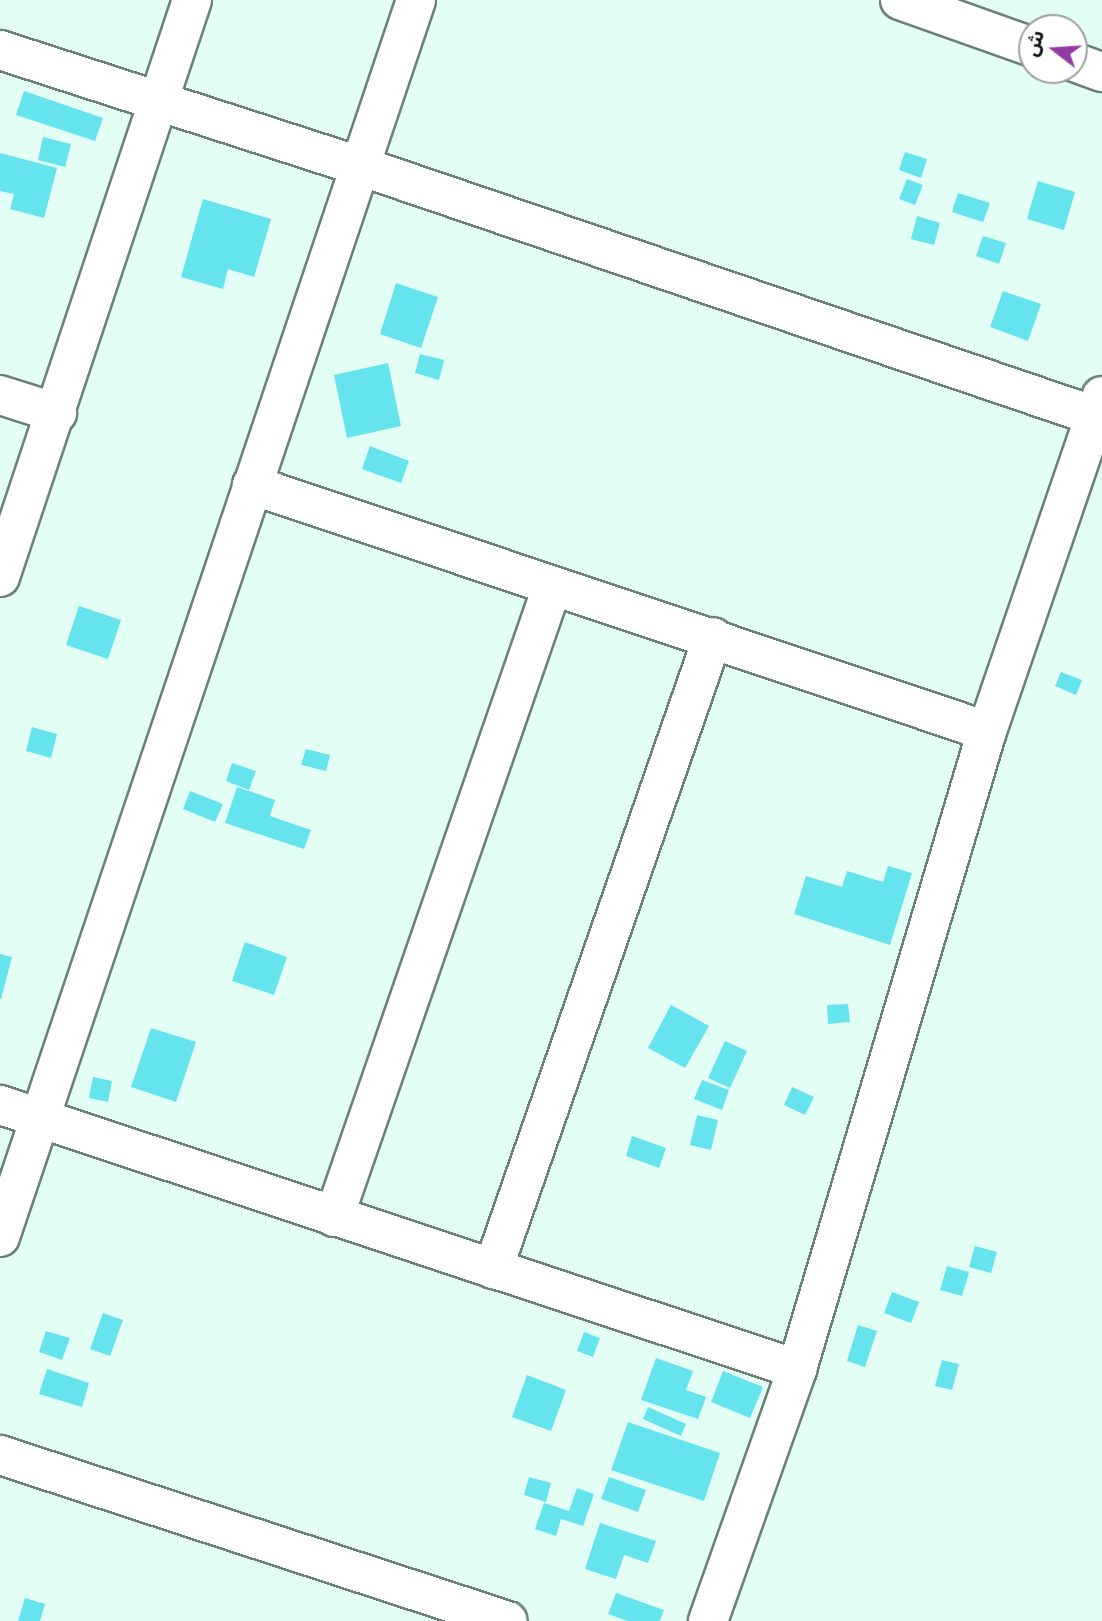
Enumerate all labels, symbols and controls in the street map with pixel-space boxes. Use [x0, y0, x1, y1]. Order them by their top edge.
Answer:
north arrow [1018, 14, 1088, 84]
text: ش [1020, 27, 1049, 59]

